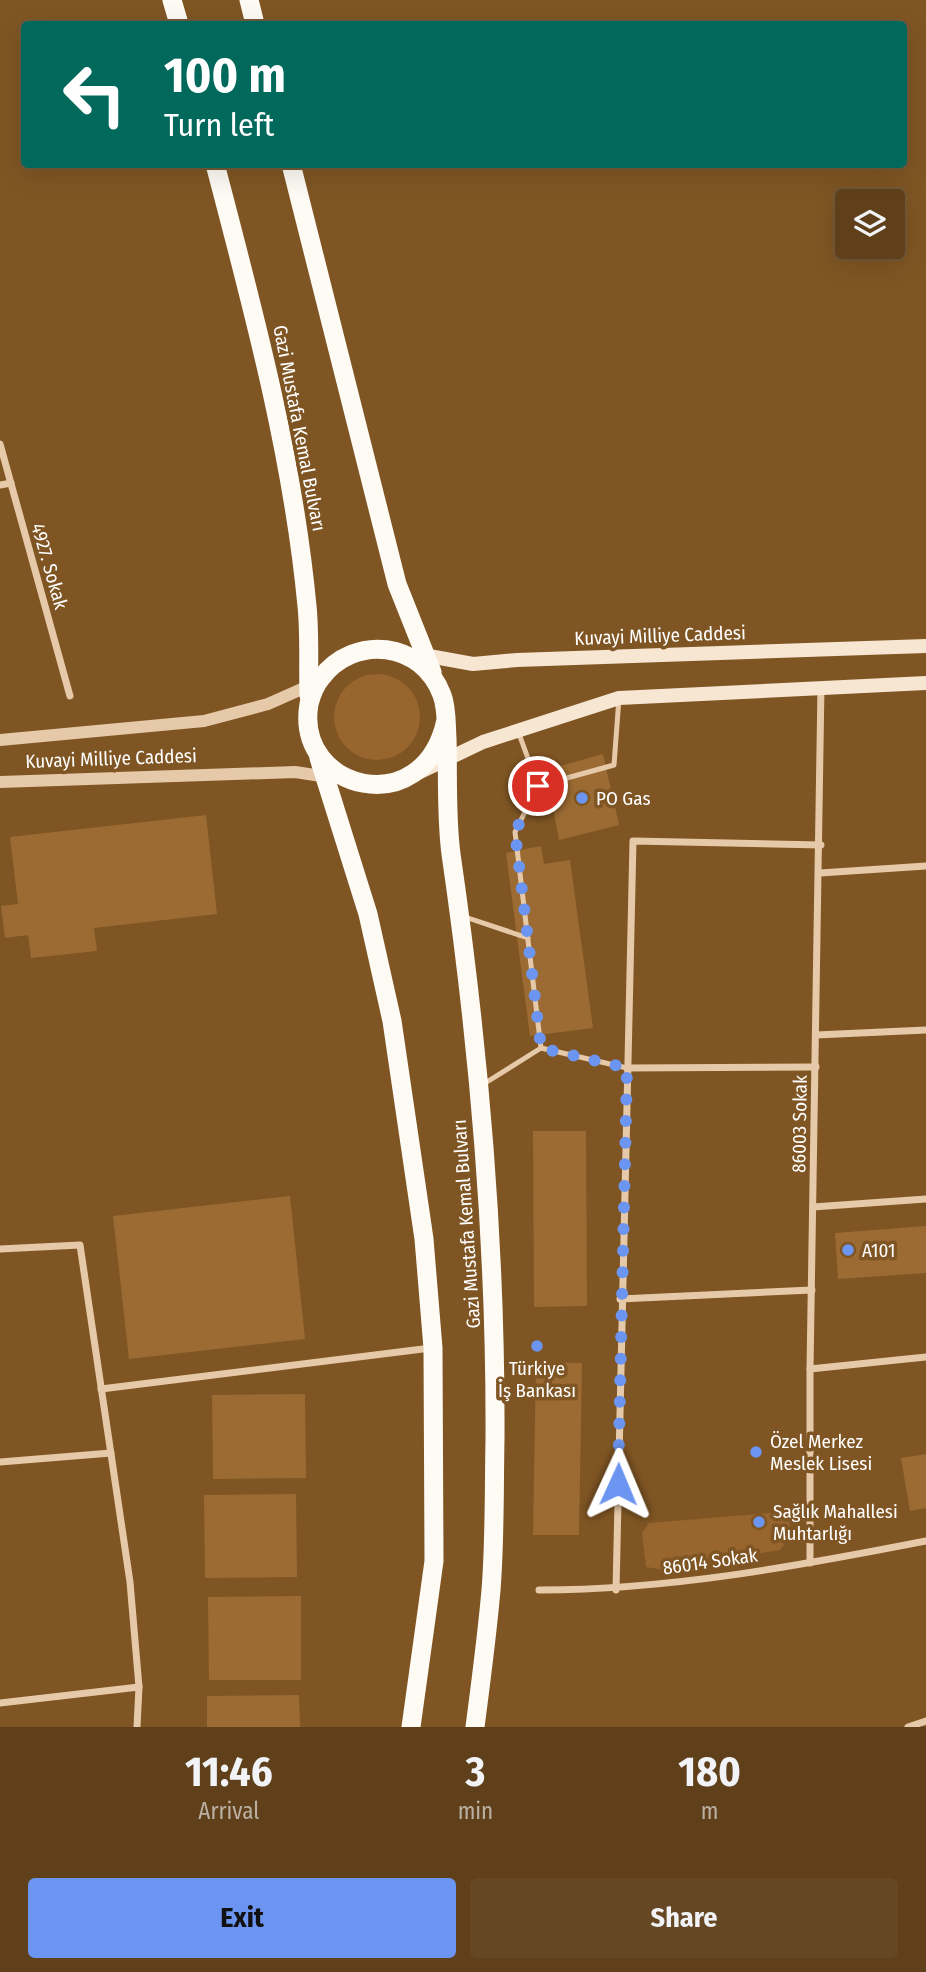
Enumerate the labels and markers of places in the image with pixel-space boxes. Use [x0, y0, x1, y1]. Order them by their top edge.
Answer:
pin [508, 756, 568, 816]
place label: PO Gas [596, 787, 651, 810]
marker: PO Gas [574, 790, 590, 806]
place label: A101 [862, 1239, 895, 1262]
marker: A101 [840, 1242, 856, 1258]
marker: Türkiye İş Bankası [529, 1338, 545, 1354]
place label: Türkiye İş Bankası [498, 1357, 576, 1402]
place label: Özel Merkez Meslek Lisesi [770, 1430, 872, 1475]
marker: Özel Merkez Meslek Lisesi [748, 1444, 764, 1460]
place label: Sağlık Mahallesi Muhtarlığı [773, 1500, 898, 1545]
marker: Sağlık Mahallesi Muhtarlığı [751, 1514, 767, 1530]

